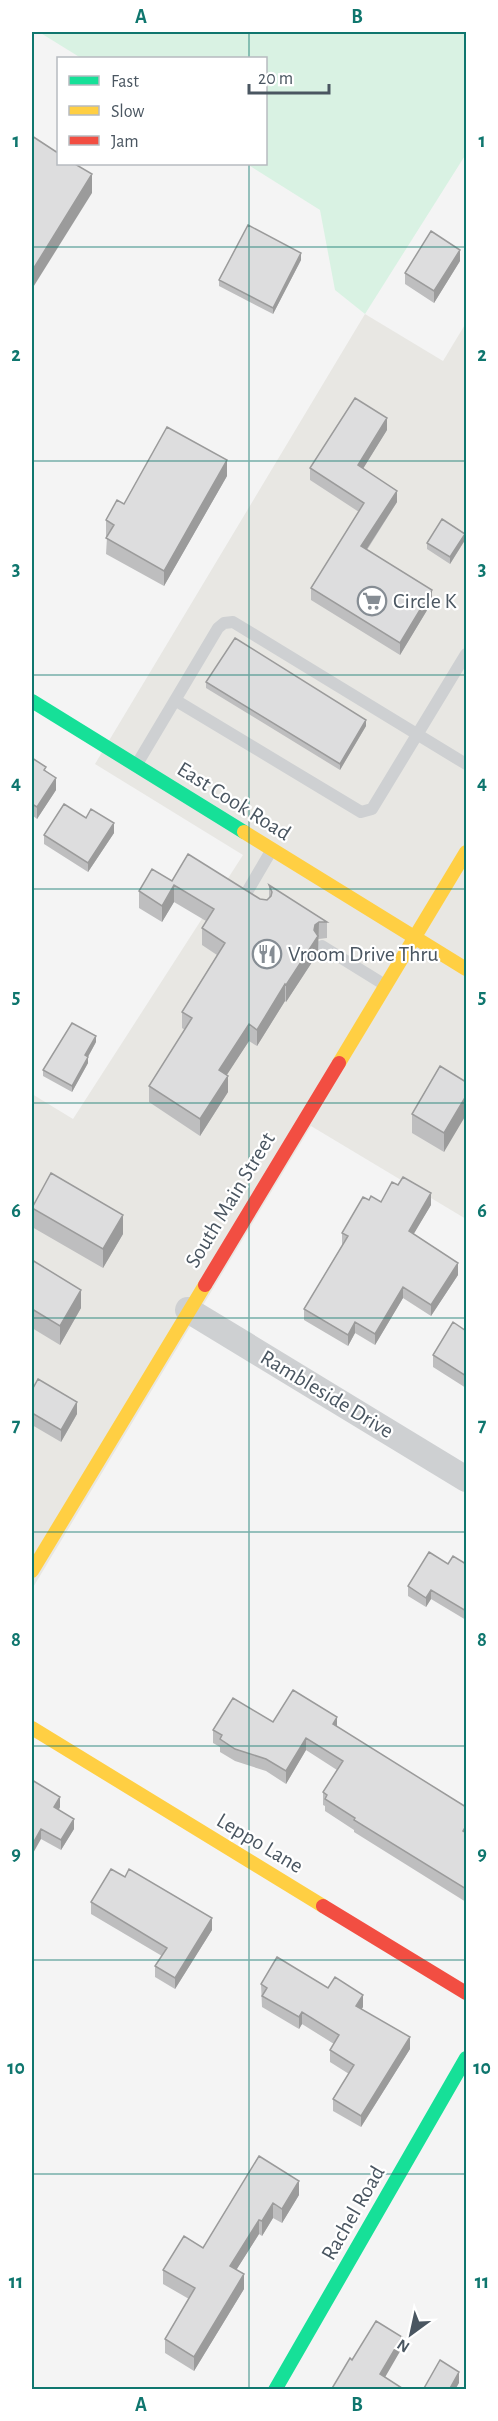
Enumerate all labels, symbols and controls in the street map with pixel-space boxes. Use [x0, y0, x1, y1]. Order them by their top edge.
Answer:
text: A [135, 7, 147, 27]
text: B [351, 7, 363, 27]
legend [57, 57, 267, 165]
scale bar [249, 57, 328, 95]
text: 20 m [258, 70, 293, 88]
text: Fast [111, 73, 139, 91]
text: Slow [111, 103, 144, 121]
text: 1 [12, 131, 20, 151]
text: 1 [478, 131, 486, 151]
text: Jam [111, 133, 139, 151]
text: 2 [11, 345, 21, 365]
text: 2 [477, 345, 487, 365]
text: 3 [12, 559, 20, 579]
text: 3 [478, 559, 486, 579]
supermarket icon: Circle K [356, 585, 388, 617]
place label: Circle K [393, 590, 458, 612]
street label: East Cook Road [173, 757, 295, 845]
text: 4 [11, 773, 21, 793]
text: 4 [477, 773, 487, 793]
restaurant icon: Vroom Drive Thru [251, 938, 283, 970]
place label: Vroom Drive Thru [288, 943, 439, 965]
text: 5 [12, 987, 20, 1007]
text: 5 [478, 987, 486, 1007]
street label: South Main Street [181, 1129, 279, 1271]
text: 6 [11, 1201, 21, 1221]
text: 6 [477, 1201, 487, 1221]
street label: Rambleside Drive [257, 1346, 397, 1442]
text: 7 [12, 1415, 21, 1435]
text: 7 [478, 1415, 487, 1435]
text: 8 [11, 1630, 21, 1650]
text: 8 [477, 1630, 487, 1650]
street label: Leppo Lane [213, 1809, 307, 1877]
text: 9 [11, 1844, 21, 1864]
text: 9 [477, 1844, 487, 1864]
text: 10 [7, 2058, 25, 2078]
text: 10 [473, 2058, 491, 2078]
street label: Rachel Road [317, 2162, 389, 2264]
text: 11 [9, 2272, 23, 2292]
text: 11 [475, 2272, 489, 2292]
north arrow [381, 2304, 441, 2364]
text: N [394, 2336, 412, 2355]
text: A [135, 2395, 147, 2415]
text: B [351, 2395, 363, 2415]

